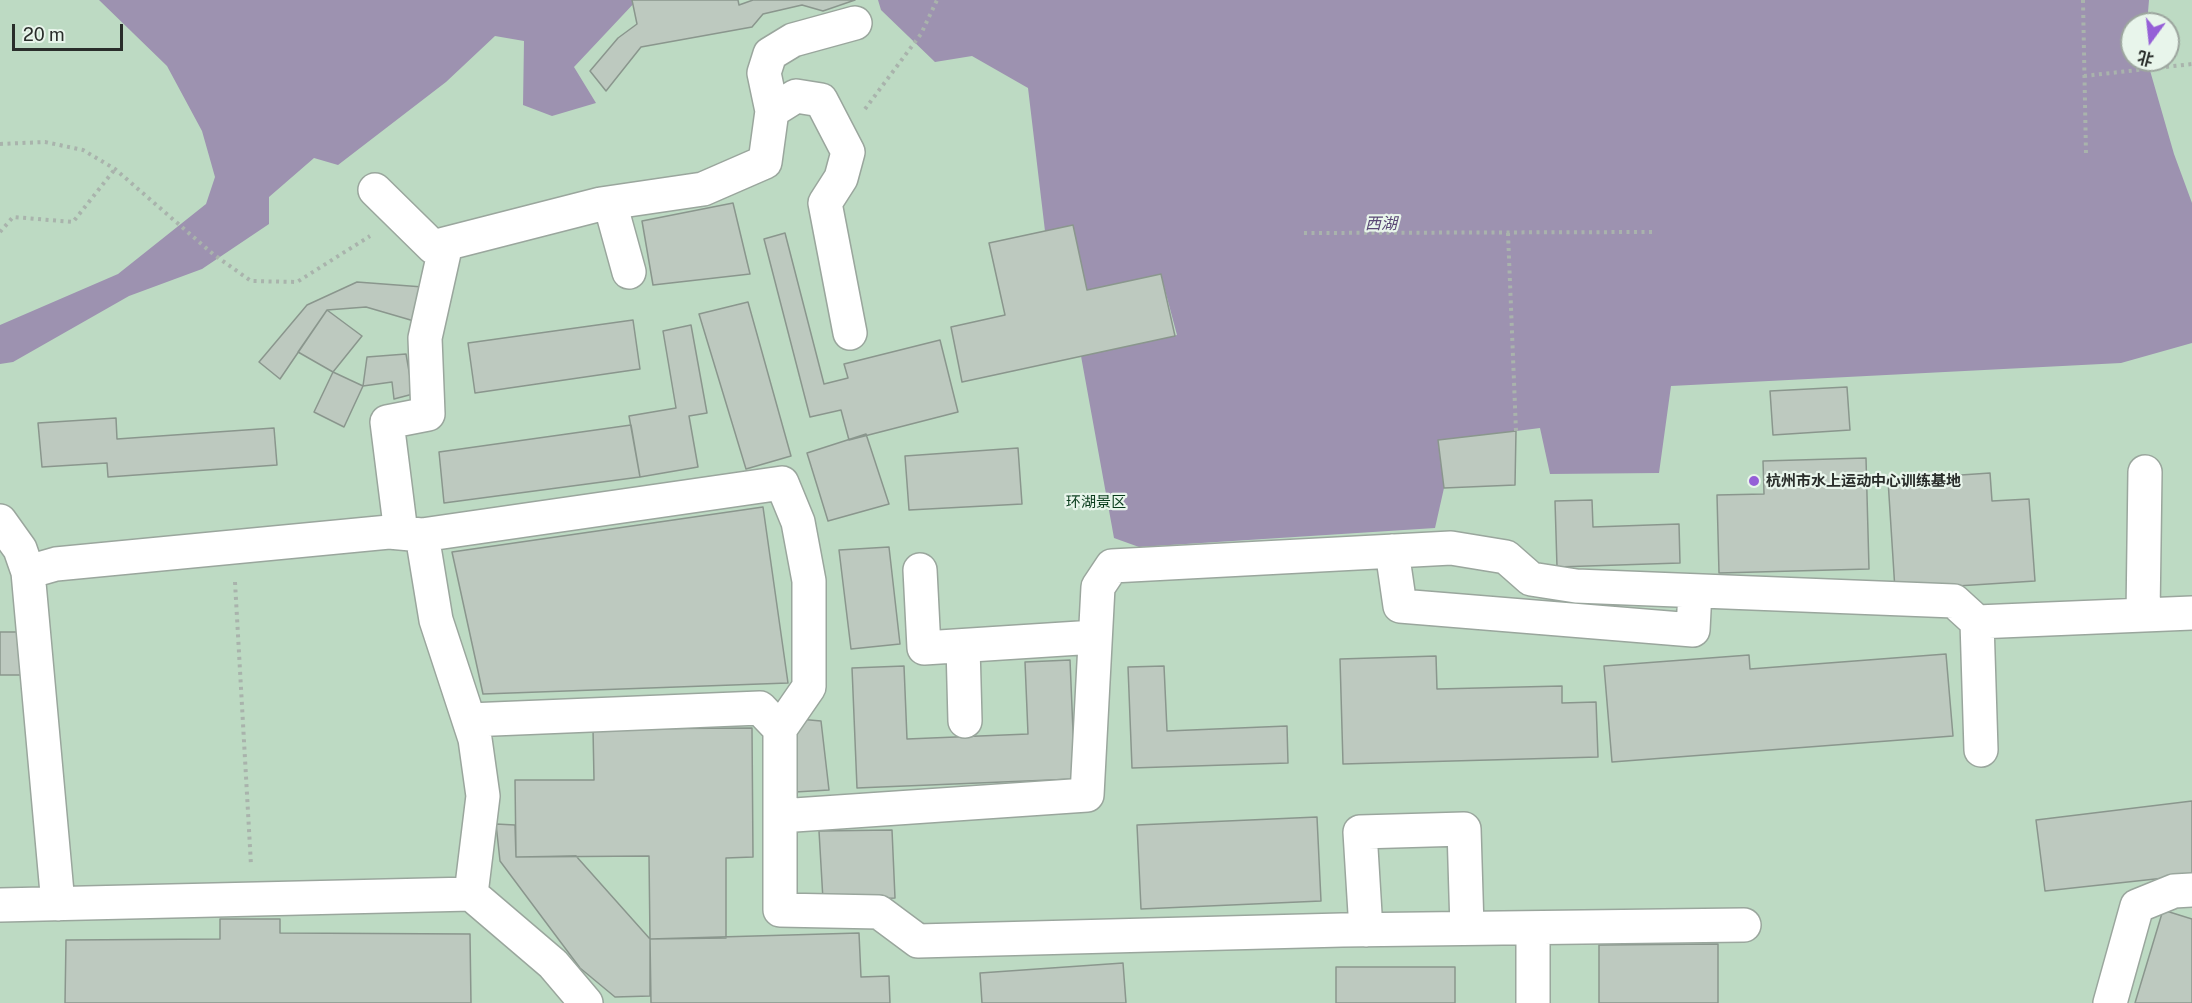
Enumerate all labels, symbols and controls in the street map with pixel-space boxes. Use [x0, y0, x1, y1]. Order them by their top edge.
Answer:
scale bar [15, 12, 126, 50]
north arrow [2120, 12, 2180, 72]
text: 20 m [23, 24, 65, 45]
text: 北 [2136, 47, 2156, 69]
water label: 西湖 [1365, 214, 1397, 234]
place label: 杭州市水上运动中心训练基地 [1766, 472, 1961, 490]
marker: 杭州市水上运动中心训练基地 [1747, 474, 1761, 488]
park label: 环湖景区 [1066, 493, 1126, 511]

